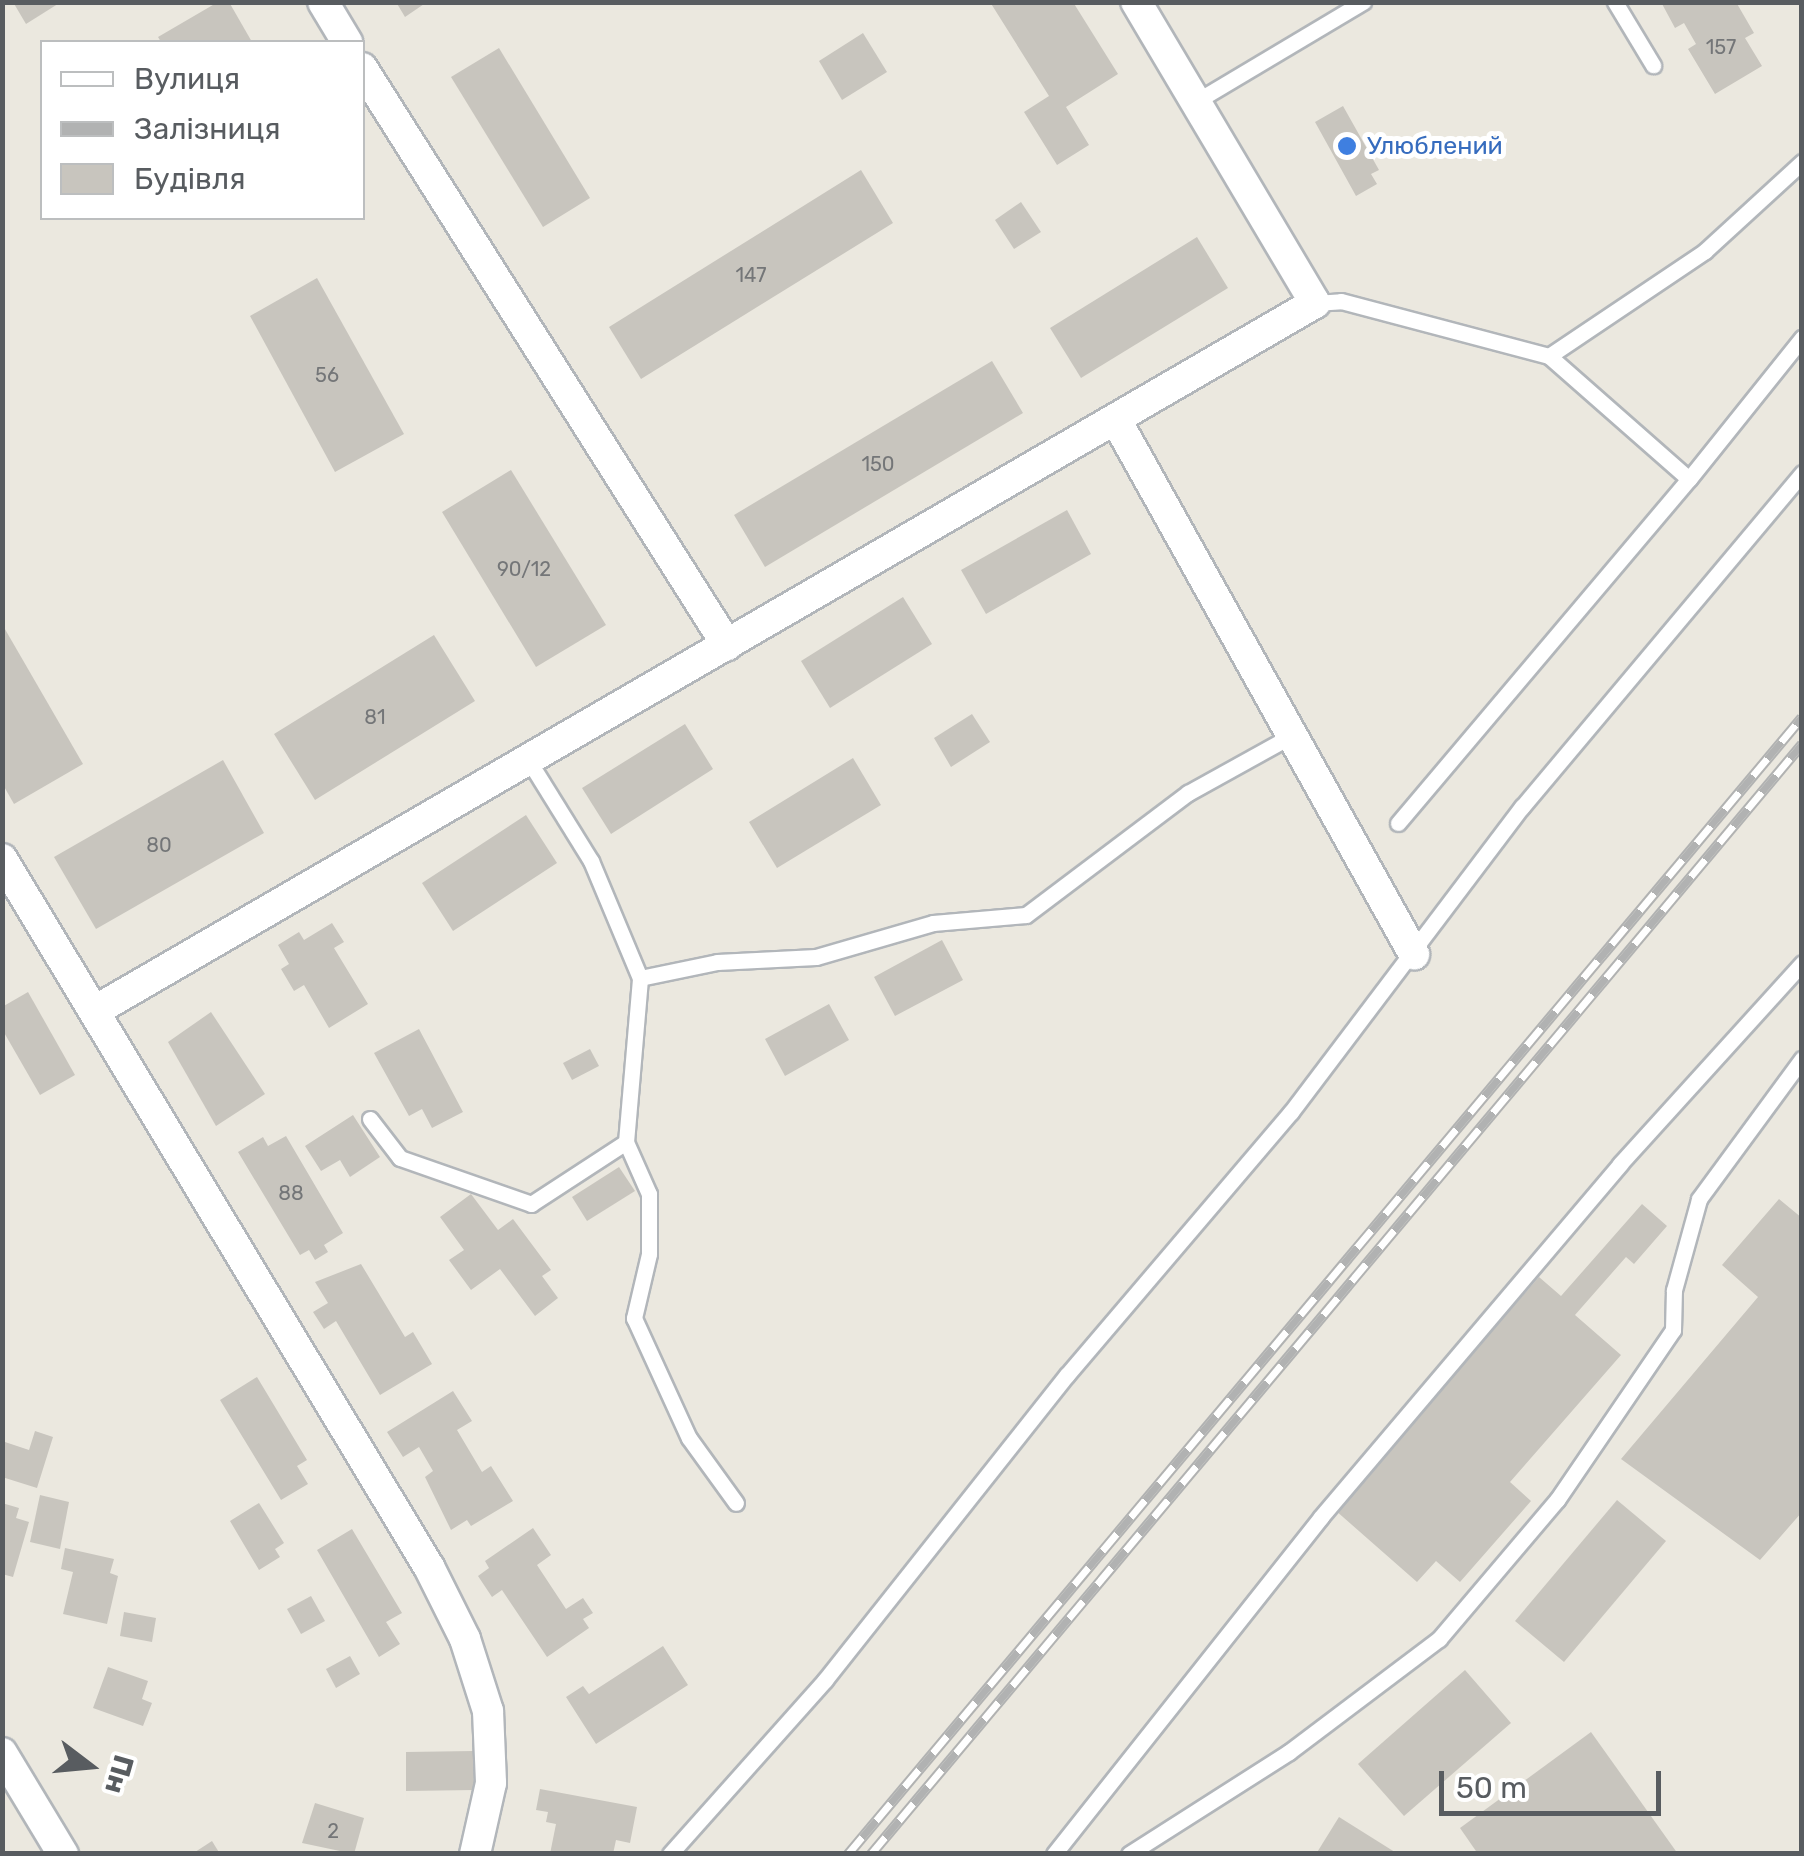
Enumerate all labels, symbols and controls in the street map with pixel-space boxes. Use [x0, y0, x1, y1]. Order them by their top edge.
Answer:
house number: 157 [1706, 35, 1736, 59]
legend [40, 40, 365, 220]
text: Вулиця [134, 61, 240, 97]
text: Залізниця [134, 111, 281, 147]
place label: Улюблений [1367, 131, 1503, 161]
marker: Улюблений [1336, 135, 1358, 157]
text: Будівля [134, 161, 245, 197]
house number: 147 [736, 263, 766, 287]
house number: 56 [315, 363, 339, 387]
house number: 150 [861, 452, 895, 476]
house number: 90/12 [497, 557, 551, 581]
house number: 81 [364, 705, 386, 729]
house number: 80 [146, 833, 172, 857]
house number: 88 [278, 1181, 304, 1205]
north arrow [40, 1716, 140, 1816]
text: Пн [98, 1751, 141, 1798]
scale bar [1444, 1751, 1666, 1813]
text: 50 m [1456, 1770, 1527, 1806]
house number: 2 [327, 1819, 339, 1843]

